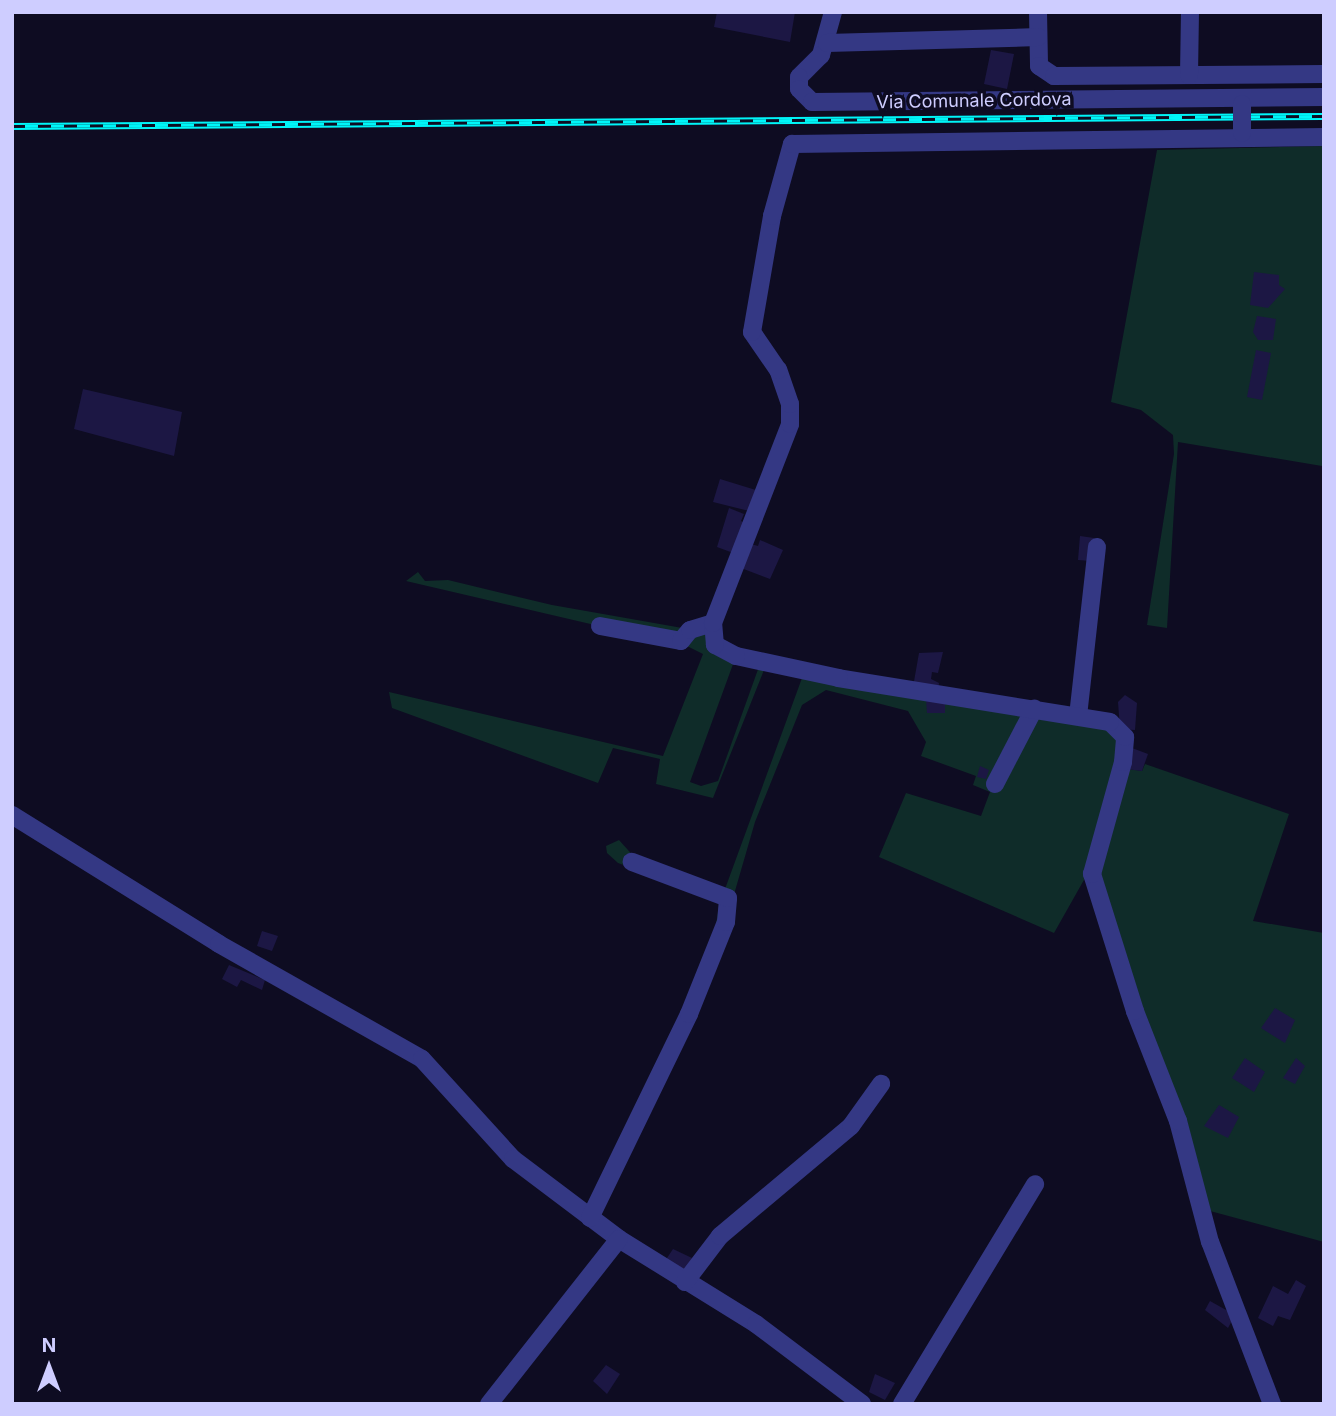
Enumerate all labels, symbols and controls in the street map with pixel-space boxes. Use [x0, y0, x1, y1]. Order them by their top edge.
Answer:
street label: Via Comunale Cordova [876, 89, 1072, 113]
north arrow [14, 1332, 84, 1402]
text: N [42, 1334, 56, 1357]

